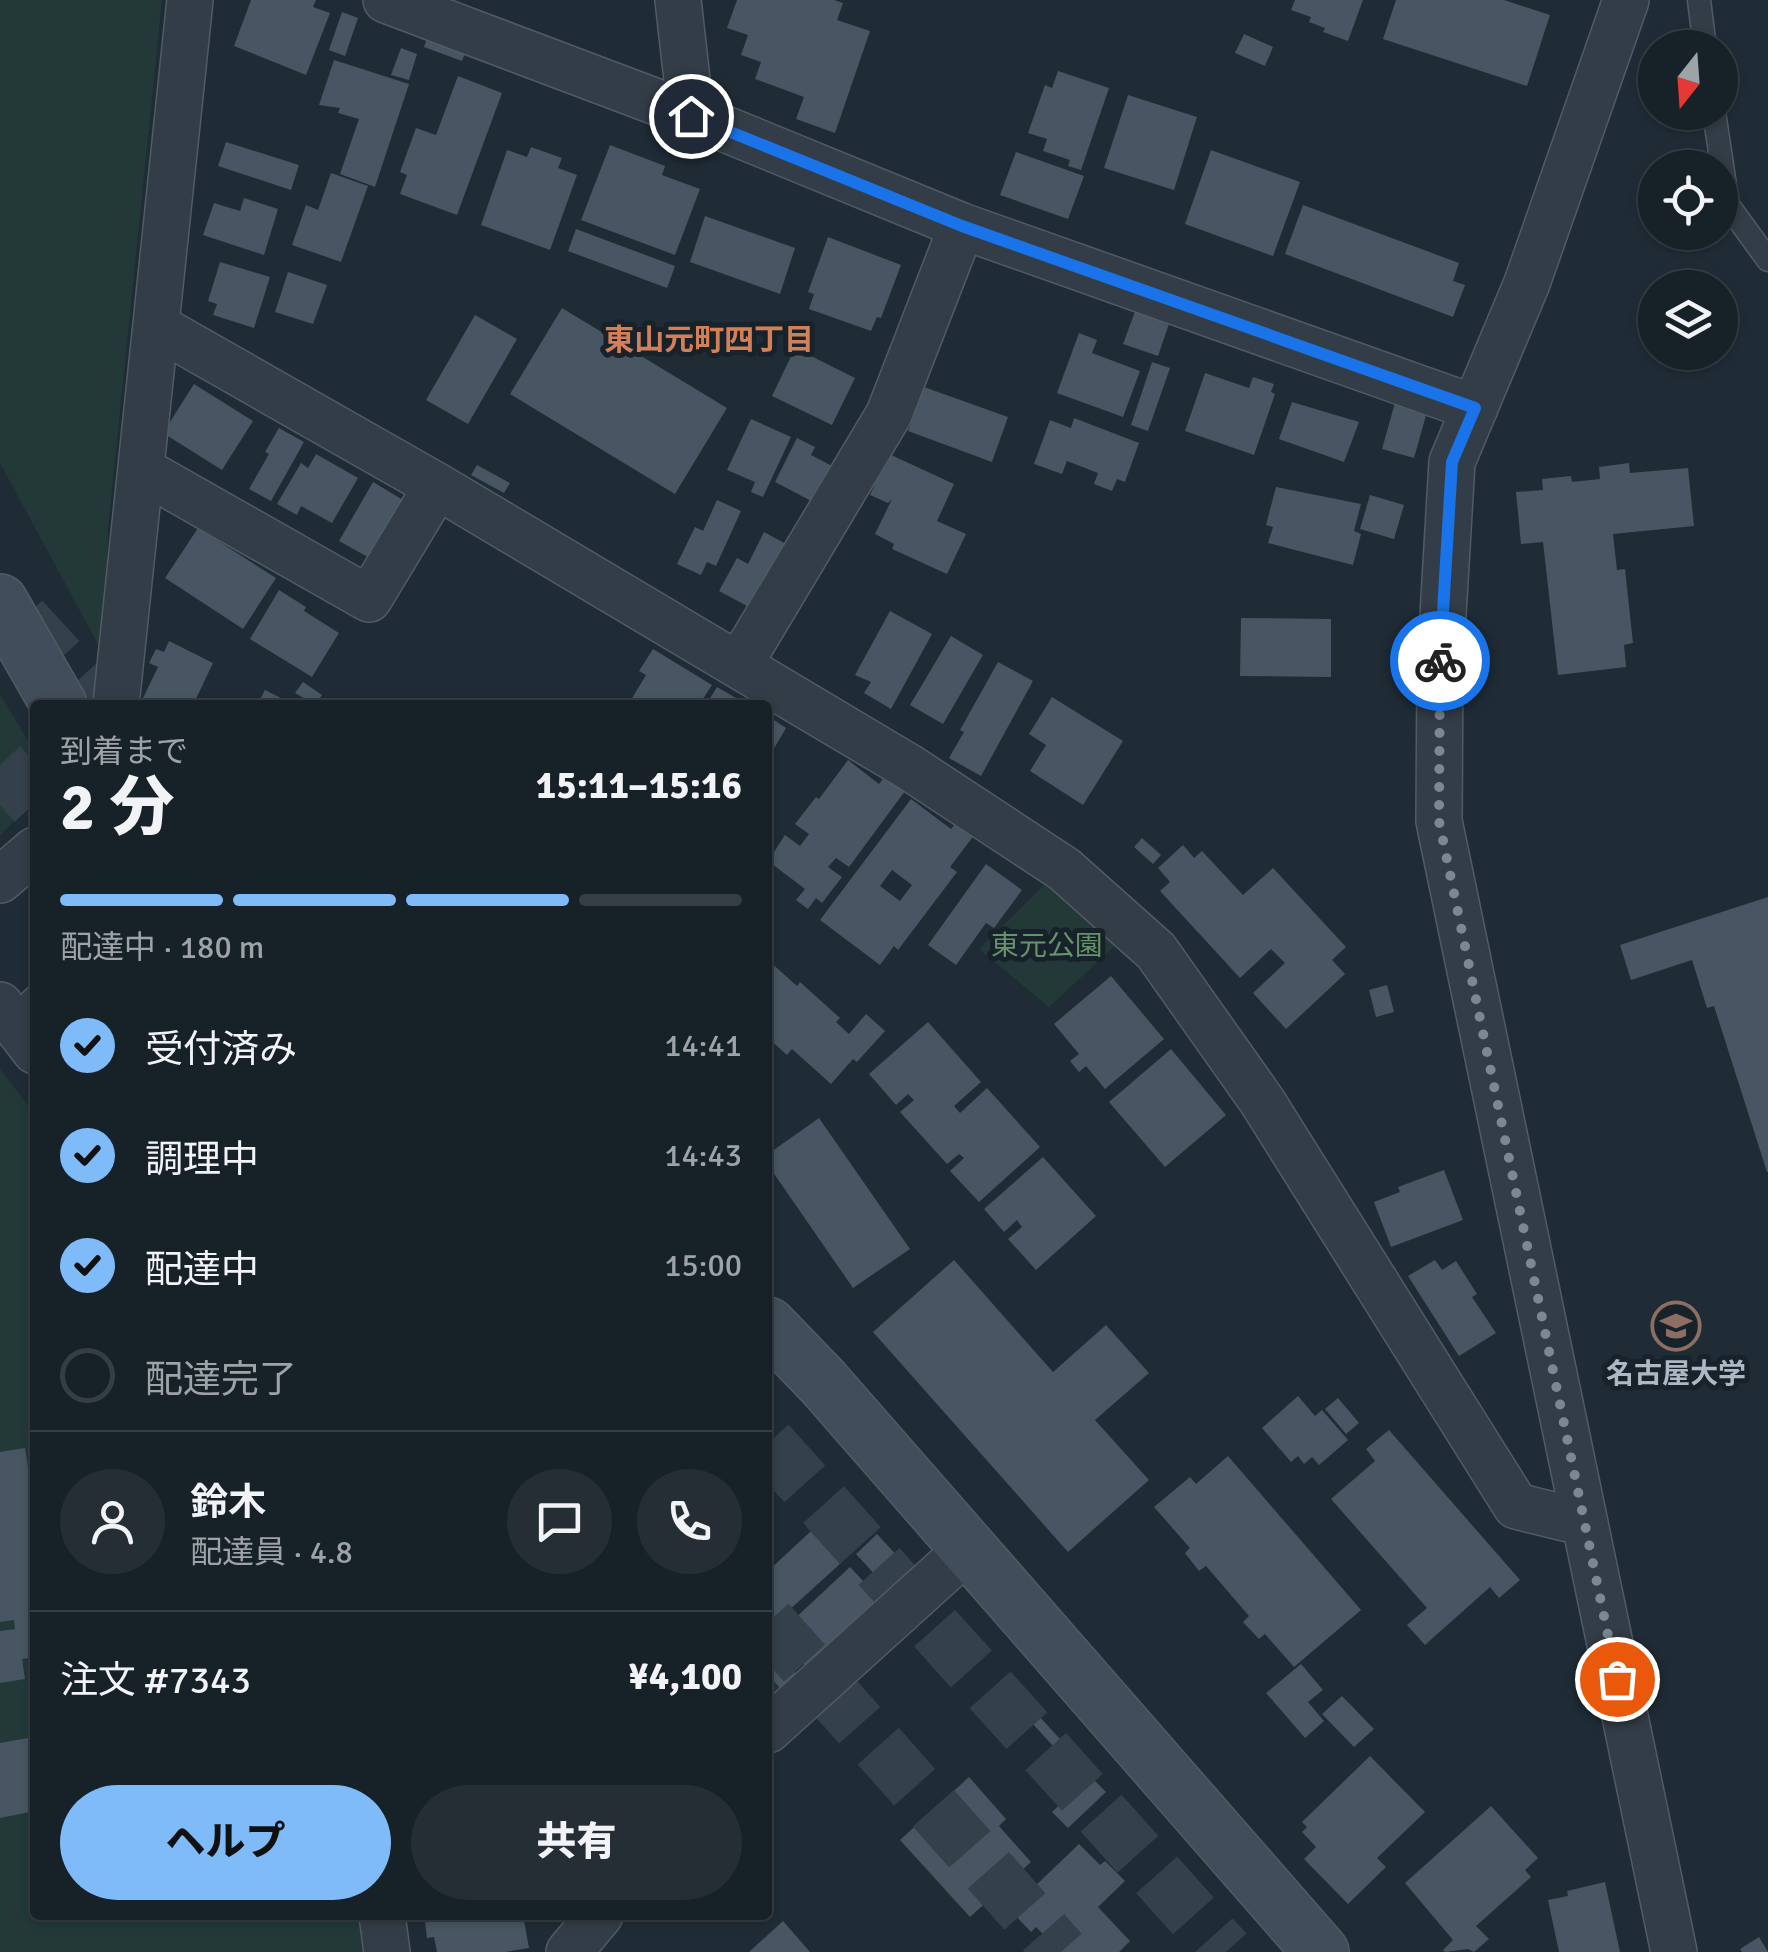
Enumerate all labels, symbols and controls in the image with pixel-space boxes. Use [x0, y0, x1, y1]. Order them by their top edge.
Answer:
north arrow [1638, 30, 1738, 130]
map controls [1638, 30, 1738, 370]
pin [649, 74, 734, 159]
icon: home [664, 89, 719, 144]
button: locate [1638, 150, 1738, 250]
button: layers [1638, 270, 1738, 370]
district label: 東山元町四丁目 [604, 322, 814, 359]
courier [1390, 611, 1490, 711]
icon: bike [1413, 634, 1468, 689]
text: 到着まで [60, 732, 188, 771]
text: 15:11–15:16 [536, 762, 742, 809]
text: 2 分 [60, 768, 174, 848]
text: 配達中 · 180 m [60, 928, 264, 967]
park label: 東元公園 [991, 929, 1103, 963]
icon: check [60, 1018, 115, 1073]
text: 受付済み [145, 1026, 297, 1073]
text: 14:41 [664, 1026, 742, 1065]
icon: check [60, 1128, 115, 1183]
text: 調理中 [145, 1136, 259, 1183]
text: 14:43 [664, 1136, 742, 1175]
icon: check [60, 1238, 115, 1293]
text: 配達中 [145, 1246, 259, 1293]
text: 15:00 [664, 1246, 742, 1285]
school or university icon: 名古屋大学 [1650, 1300, 1702, 1352]
text: 配達完了 [145, 1356, 297, 1403]
place label: 名古屋大学 [1606, 1357, 1746, 1391]
button: person [60, 1469, 165, 1574]
button: chat [507, 1469, 612, 1574]
button: phone [637, 1469, 742, 1574]
text: 鈴木 [190, 1479, 266, 1526]
text: 配達員 · 4.8 [190, 1533, 353, 1572]
pin [1575, 1637, 1660, 1722]
icon: bag [1590, 1652, 1645, 1707]
text: ¥4,100 [628, 1653, 742, 1700]
text: 注文 #7343 [60, 1657, 251, 1704]
button: ヘルプ [60, 1785, 391, 1900]
button: 共有 [411, 1785, 742, 1900]

